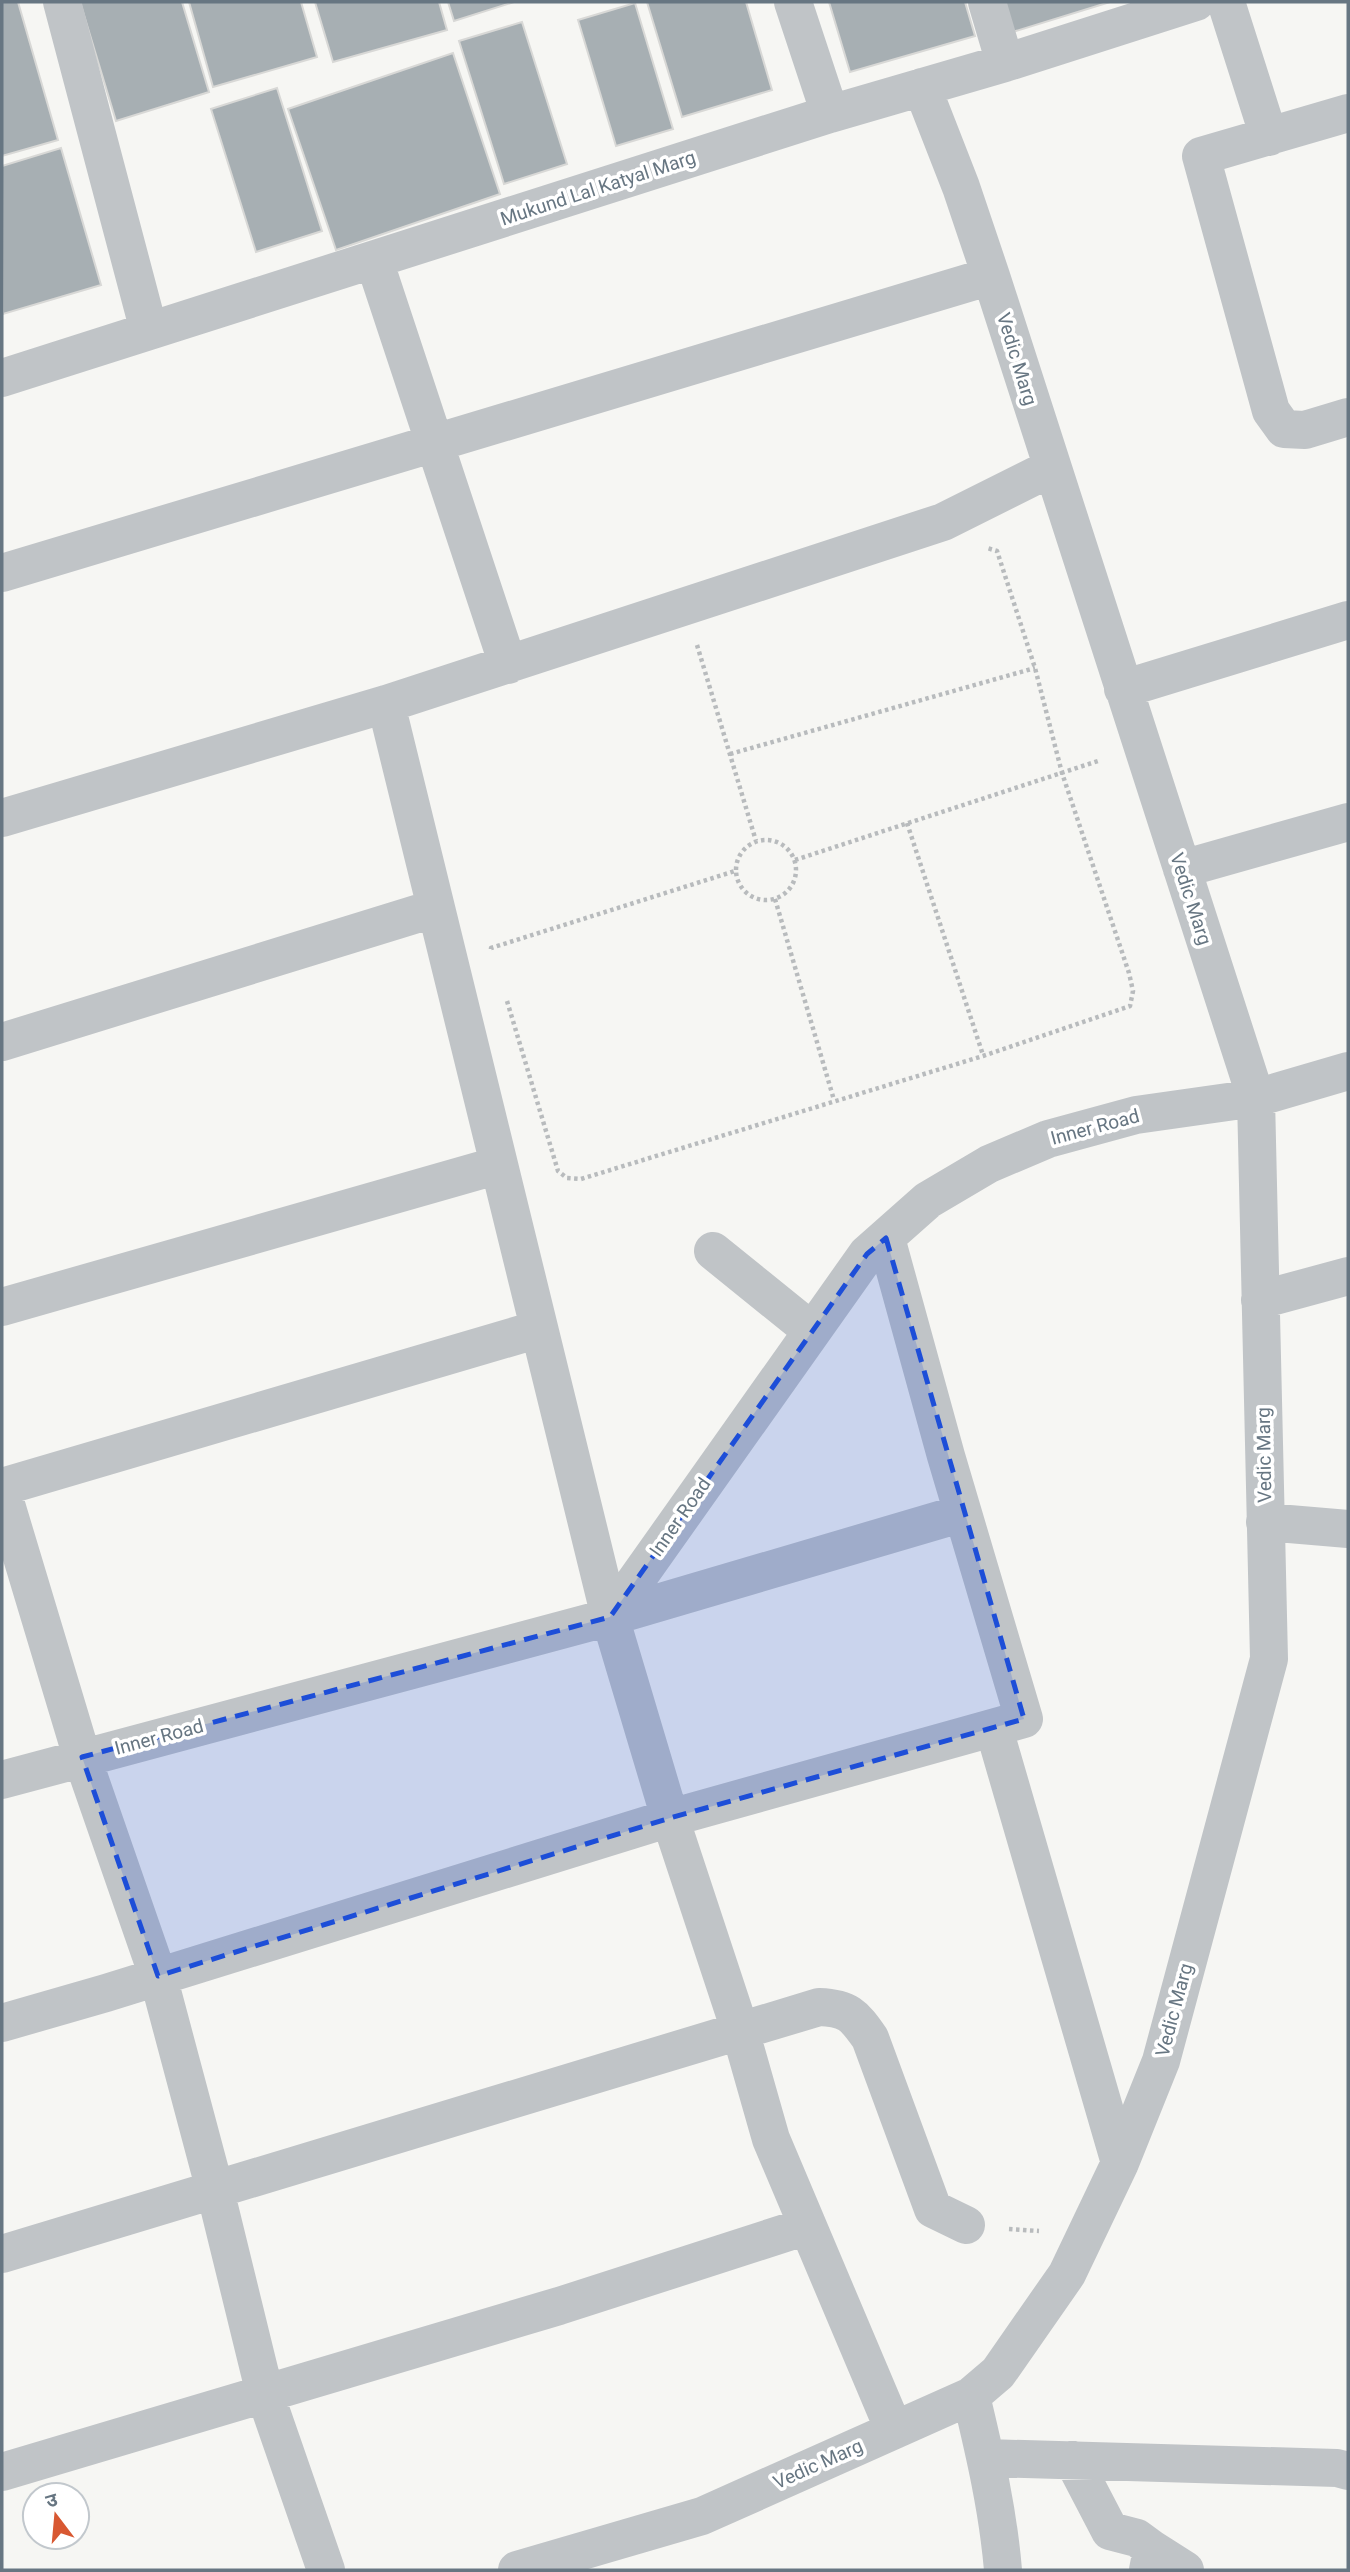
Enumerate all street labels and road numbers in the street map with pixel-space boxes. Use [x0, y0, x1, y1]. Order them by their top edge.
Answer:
street label: Mukund Lal Katyal Marg [498, 146, 698, 230]
street label: Vedic Marg [992, 310, 1042, 408]
street label: Vedic Marg [1165, 850, 1217, 948]
street label: Inner Road [1048, 1104, 1142, 1150]
street label: Vedic Marg [1252, 1407, 1276, 1503]
street label: Inner Road [644, 1473, 716, 1561]
street label: Inner Road [112, 1714, 206, 1760]
street label: Vedic Marg [1151, 1961, 1197, 2059]
street label: Vedic Marg [770, 2434, 866, 2494]

